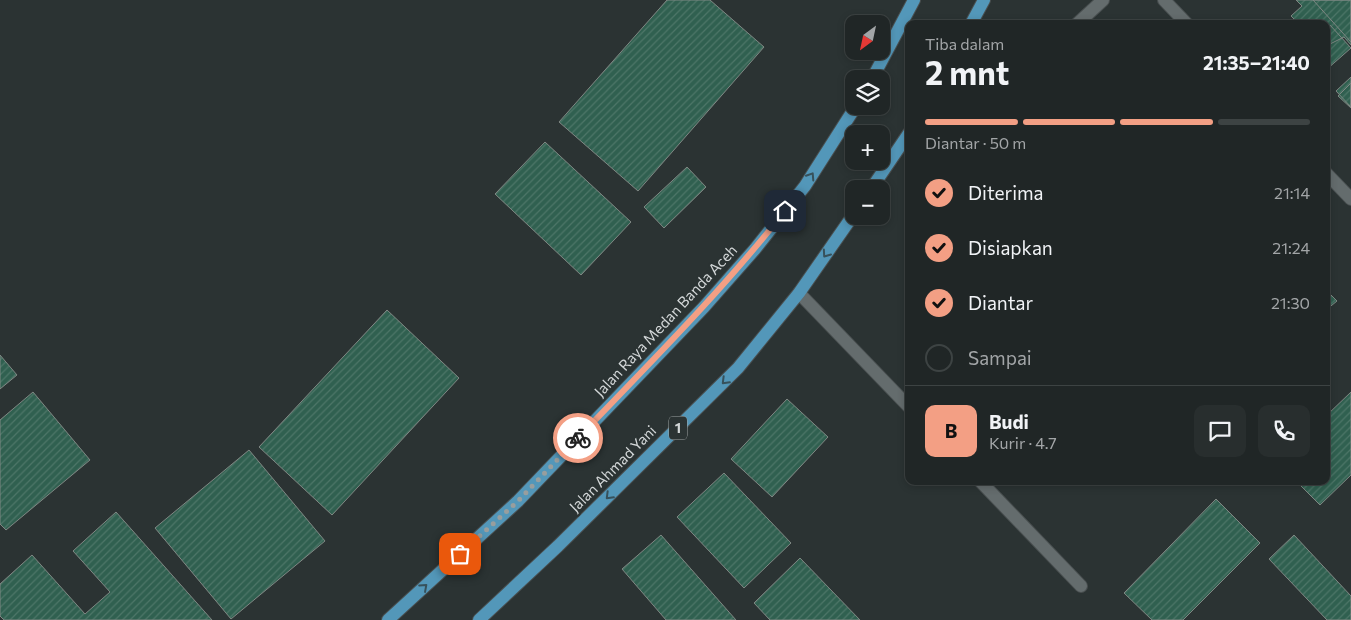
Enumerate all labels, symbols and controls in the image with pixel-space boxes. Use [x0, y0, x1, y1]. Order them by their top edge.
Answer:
north arrow [845, 15, 890, 60]
map controls [845, 15, 890, 225]
text: Tiba dalam [925, 34, 1004, 53]
text: 21:35–21:40 [1203, 51, 1310, 74]
text: 2 mnt [925, 52, 1009, 92]
button: layers [845, 70, 890, 115]
button: + [845, 125, 890, 170]
text: Diantar · 50 m [925, 133, 1026, 152]
one-way arrow [804, 173, 814, 182]
icon: check [925, 179, 953, 207]
button: − [845, 180, 890, 225]
text: Diterima [968, 181, 1044, 204]
text: 21:14 [1274, 183, 1310, 202]
pin [764, 190, 806, 232]
icon: home [771, 197, 799, 225]
icon: check [925, 234, 953, 262]
text: Disiapkan [968, 236, 1053, 259]
text: 21:24 [1272, 238, 1310, 257]
street label: Jalan Raya Medan Banda Aceh [590, 241, 740, 400]
one-way arrow [823, 249, 832, 258]
icon: check [925, 289, 953, 317]
text: Diantar [968, 291, 1033, 314]
text: 21:30 [1271, 293, 1310, 312]
text: Sampai [968, 346, 1032, 369]
one-way arrow [721, 375, 730, 384]
button: chat [1194, 405, 1246, 457]
button: phone [1258, 405, 1310, 457]
text: Budi [989, 410, 1029, 433]
courier [553, 413, 603, 463]
road number: 1 [669, 416, 687, 439]
text: B [945, 419, 957, 442]
street label: Jalan Ahmad Yani [565, 421, 659, 515]
icon: bike [564, 424, 592, 452]
text: Kurir · 4.7 [989, 433, 1057, 452]
one-way arrow [606, 490, 615, 499]
pin [439, 533, 481, 575]
icon: bag [446, 540, 474, 568]
one-way arrow [418, 584, 427, 593]

